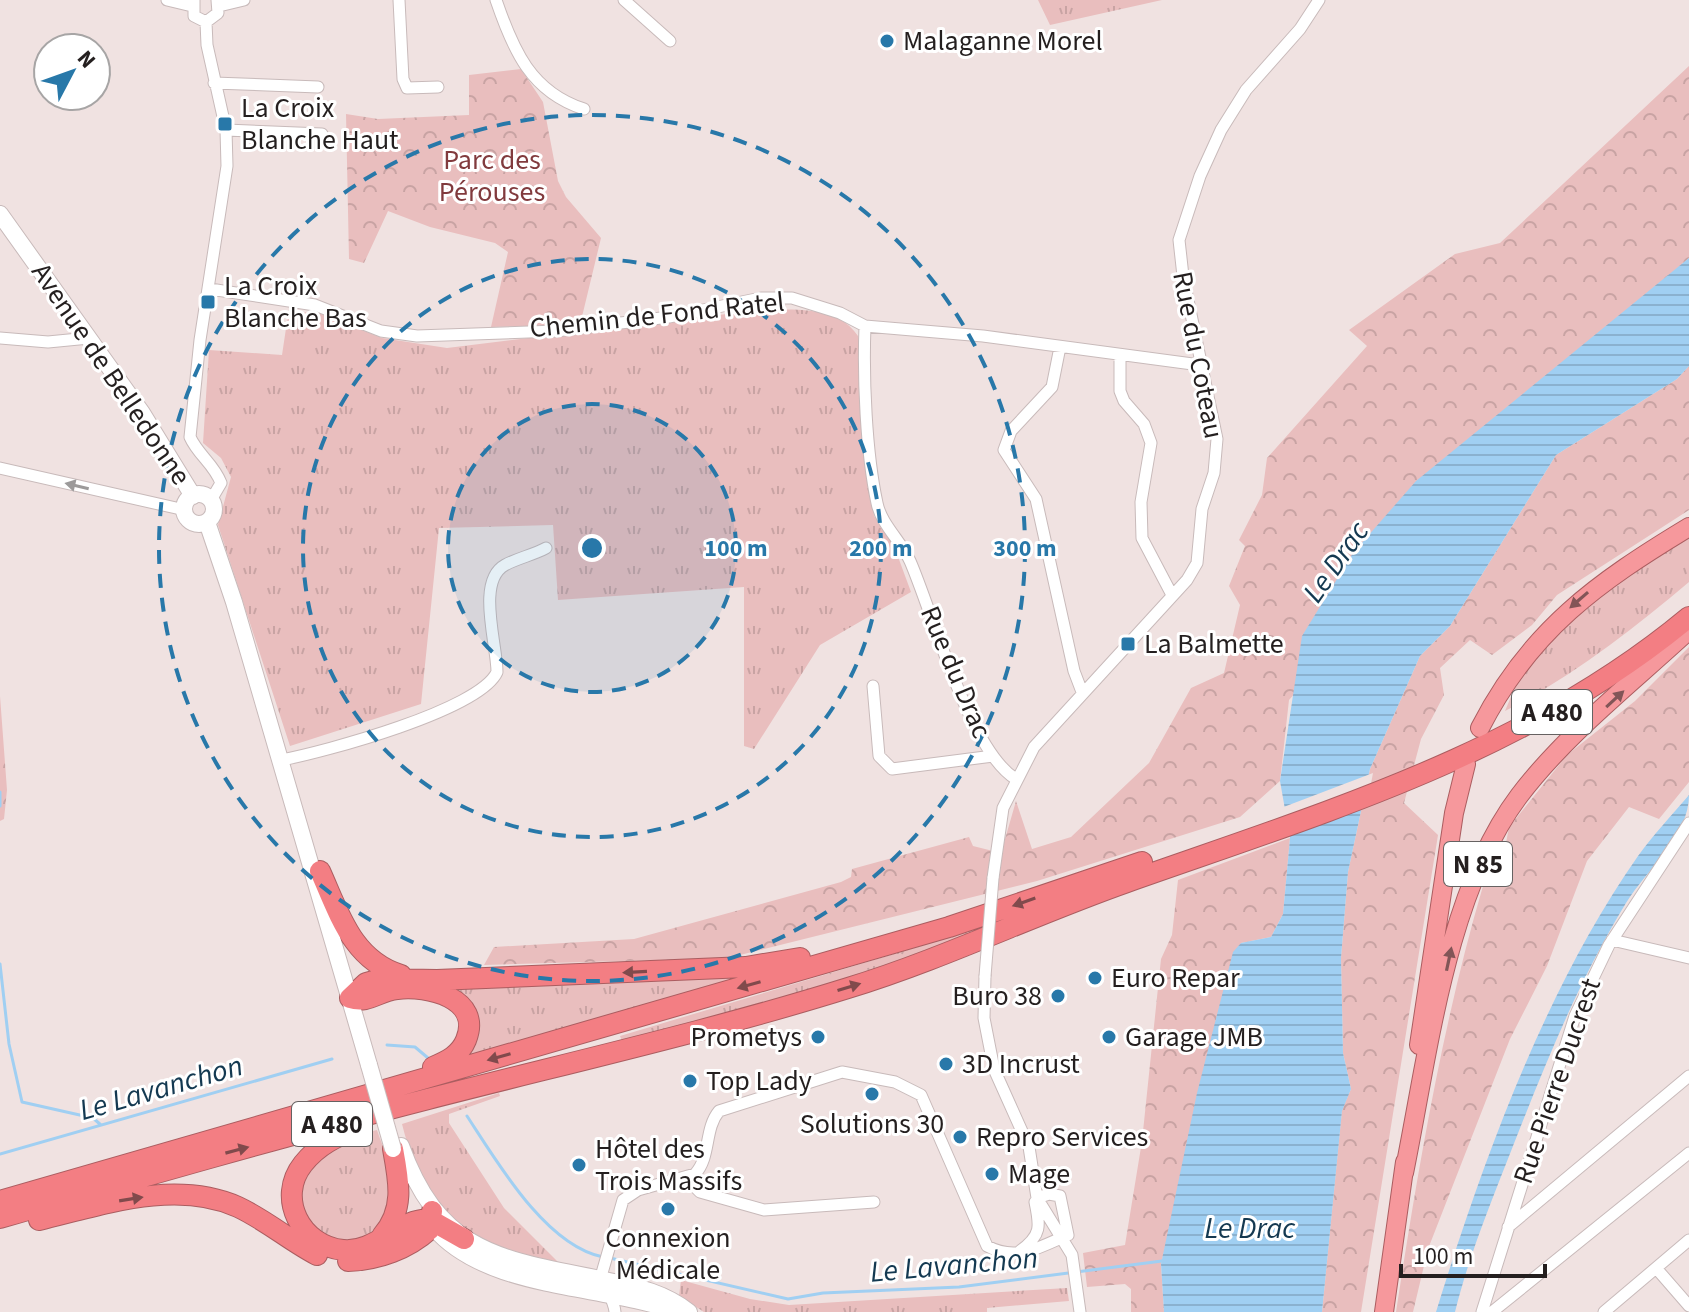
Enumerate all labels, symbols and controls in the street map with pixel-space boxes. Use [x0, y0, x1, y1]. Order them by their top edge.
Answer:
place label: Malaganne Morel [903, 21, 1103, 61]
north arrow [32, 32, 112, 112]
marker: Malaganne Morel [878, 32, 896, 50]
text: N [69, 44, 103, 76]
place label: La Croix Blanche Haut [241, 88, 399, 160]
marker: La Croix Blanche Haut [216, 115, 234, 133]
park label: Parc des Pérouses [439, 140, 545, 212]
street label: Avenue de Belledonne [22, 255, 200, 493]
place label: La Croix Blanche Bas [224, 266, 367, 338]
street label: Rue du Coteau [1162, 268, 1234, 442]
street label: Chemin de Fond Ratel [528, 282, 786, 348]
marker: La Croix Blanche Bas [199, 293, 217, 311]
one-way arrow [64, 479, 89, 492]
water label: Le Drac [1292, 512, 1380, 612]
text: 100 m [704, 531, 768, 566]
text: 200 m [849, 531, 913, 566]
text: 300 m [993, 531, 1057, 566]
centre of rings [578, 534, 606, 562]
one-way arrow [1569, 591, 1589, 608]
street label: Rue du Drac [910, 600, 1002, 745]
place label: La Balmette [1144, 624, 1284, 664]
marker: La Balmette [1119, 635, 1137, 653]
road number: A 480 [1512, 690, 1592, 734]
one-way arrow [1605, 690, 1624, 708]
road number: N 85 [1444, 842, 1512, 886]
one-way arrow [1012, 896, 1036, 908]
one-way arrow [1443, 947, 1456, 972]
place label: Euro Repar [1111, 958, 1240, 998]
one-way arrow [622, 966, 647, 979]
marker: Euro Repar [1086, 969, 1104, 987]
street label: Rue Pierre Ducrest [1503, 972, 1611, 1189]
place label: Buro 38 [952, 976, 1042, 1016]
one-way arrow [737, 979, 761, 992]
one-way arrow [838, 981, 862, 993]
marker: Buro 38 [1049, 987, 1067, 1005]
place label: Prometys [690, 1017, 802, 1057]
place label: Garage JMB [1125, 1017, 1263, 1057]
marker: Prometys [809, 1028, 827, 1046]
marker: Garage JMB [1100, 1028, 1118, 1046]
water label: Le Lavanchon [74, 1044, 248, 1132]
place label: 3D Incrust [962, 1044, 1080, 1084]
one-way arrow [487, 1051, 511, 1064]
marker: 3D Incrust [937, 1055, 955, 1073]
place label: Top Lady [706, 1061, 812, 1101]
marker: Top Lady [681, 1072, 699, 1090]
marker: Solutions 30 [863, 1085, 881, 1103]
road number: A 480 [292, 1102, 372, 1146]
place label: Solutions 30 [800, 1104, 944, 1144]
place label: Repro Services [976, 1117, 1148, 1157]
marker: Repro Services [951, 1128, 969, 1146]
place label: Hôtel des Trois Massifs [595, 1129, 742, 1201]
one-way arrow [224, 1144, 249, 1156]
place label: Mage [1008, 1154, 1070, 1194]
marker: Hôtel des Trois Massifs [570, 1156, 588, 1174]
marker: Mage [983, 1165, 1001, 1183]
one-way arrow [118, 1192, 143, 1205]
marker: Connexion Médicale [659, 1200, 677, 1218]
water label: Le Drac [1205, 1207, 1296, 1250]
place label: Connexion Médicale [605, 1218, 731, 1290]
scale bar [1401, 1228, 1545, 1278]
water label: Le Lavanchon [868, 1236, 1040, 1294]
text: 100 m [1413, 1239, 1473, 1274]

